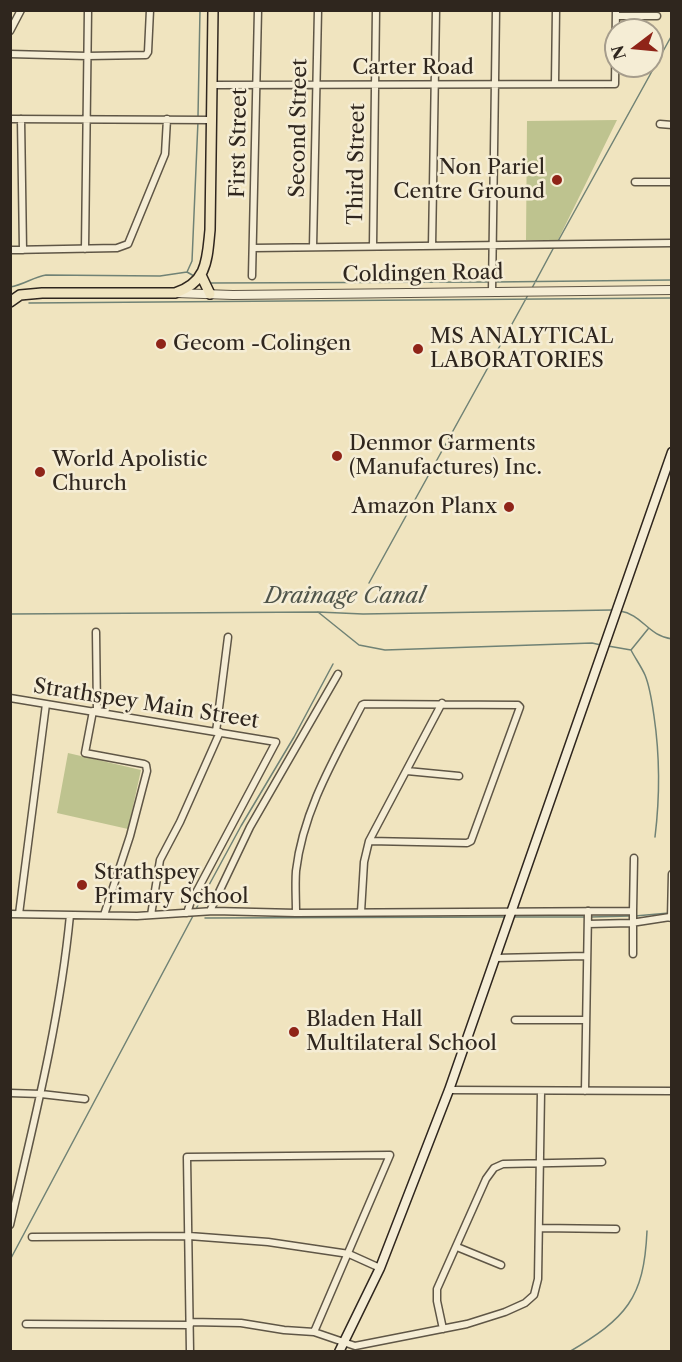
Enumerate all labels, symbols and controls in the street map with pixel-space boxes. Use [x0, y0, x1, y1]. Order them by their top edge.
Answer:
north arrow [604, 18, 664, 78]
text: N [607, 43, 630, 62]
street label: Carter Road [352, 55, 474, 81]
street label: Second Street [285, 58, 313, 198]
street label: First Street [225, 88, 253, 198]
street label: Third Street [343, 103, 371, 225]
place label: Non Pariel Centre Ground [393, 155, 545, 205]
marker: Non Pariel Centre Ground [550, 173, 564, 187]
street label: Coldingen Road [342, 260, 504, 288]
place label: MS ANALYTICAL LABORATORIES [430, 324, 614, 374]
place label: Gecom -Colingen [173, 331, 351, 357]
marker: Gecom -Colingen [154, 337, 168, 351]
marker: MS ANALYTICAL LABORATORIES [411, 342, 425, 356]
place label: Denmor Garments (Manufactures) Inc. [349, 431, 542, 481]
place label: World Apolistic Church [52, 447, 207, 497]
marker: Denmor Garments (Manufactures) Inc. [330, 449, 344, 463]
marker: World Apolistic Church [33, 465, 47, 479]
place label: Amazon Planx [352, 494, 497, 520]
marker: Amazon Planx [502, 500, 516, 514]
water label: Drainage Canal [264, 584, 426, 610]
street label: Strathspey Main Street [31, 674, 261, 734]
place label: Strathspey Primary School [94, 860, 249, 910]
marker: Strathspey Primary School [75, 878, 89, 892]
place label: Bladen Hall Multilateral School [306, 1007, 497, 1057]
marker: Bladen Hall Multilateral School [287, 1025, 301, 1039]

